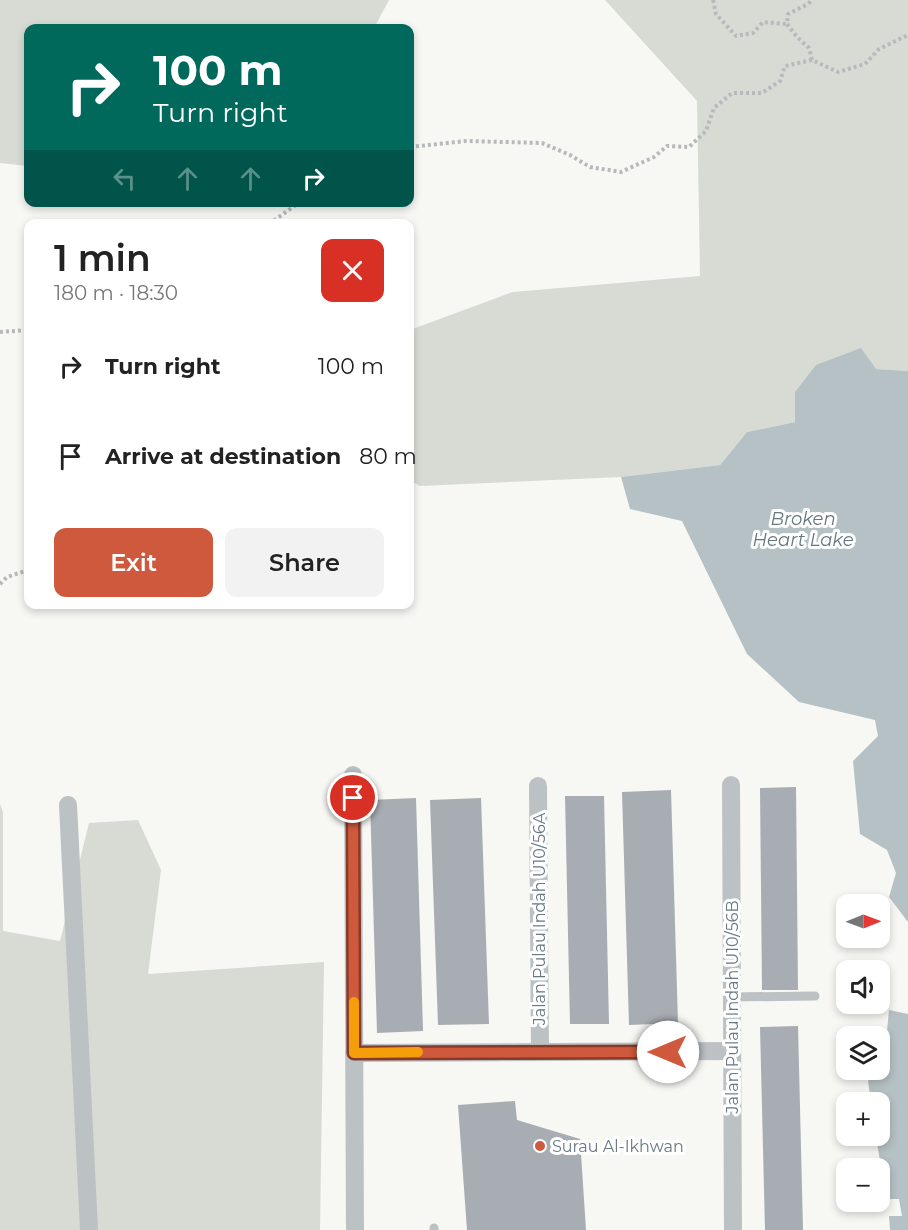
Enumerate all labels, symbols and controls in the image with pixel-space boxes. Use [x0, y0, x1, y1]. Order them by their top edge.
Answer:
text: 100 m [153, 44, 282, 96]
icon: right [54, 48, 132, 126]
text: Turn right [153, 96, 288, 129]
icon: left [108, 162, 141, 195]
icon: ahead [171, 162, 204, 195]
icon: ahead [234, 162, 267, 195]
icon: right [297, 162, 330, 195]
text: 1 min [54, 236, 151, 280]
button: close [321, 239, 384, 302]
text: 180 m · 18:30 [54, 281, 178, 305]
icon: right [54, 350, 87, 383]
text: Turn right [105, 353, 220, 380]
text: 100 m [318, 353, 384, 380]
icon: arrive [54, 440, 87, 473]
text: Arrive at destination [105, 443, 341, 470]
text: 80 m [359, 443, 417, 470]
water label: Broken Heart Lake [752, 508, 854, 551]
button: Exit [54, 528, 213, 597]
button: Share [225, 528, 384, 597]
pin [327, 772, 378, 823]
icon: arrive [336, 781, 369, 814]
street label: Jalan Pulau Indah U10/56A [530, 812, 549, 1026]
north arrow [836, 894, 890, 948]
map controls [836, 894, 890, 1212]
street label: Jalan Pulau Indah U10/56B [723, 900, 742, 1115]
button: sound [836, 960, 890, 1014]
position arrow [636, 1020, 700, 1084]
button: layers [836, 1026, 890, 1080]
button: + [836, 1092, 890, 1146]
place label: Surau Al-Ikhwan [552, 1137, 684, 1156]
marker: Surau Al-Ikhwan [533, 1139, 547, 1153]
button: − [836, 1158, 890, 1212]

